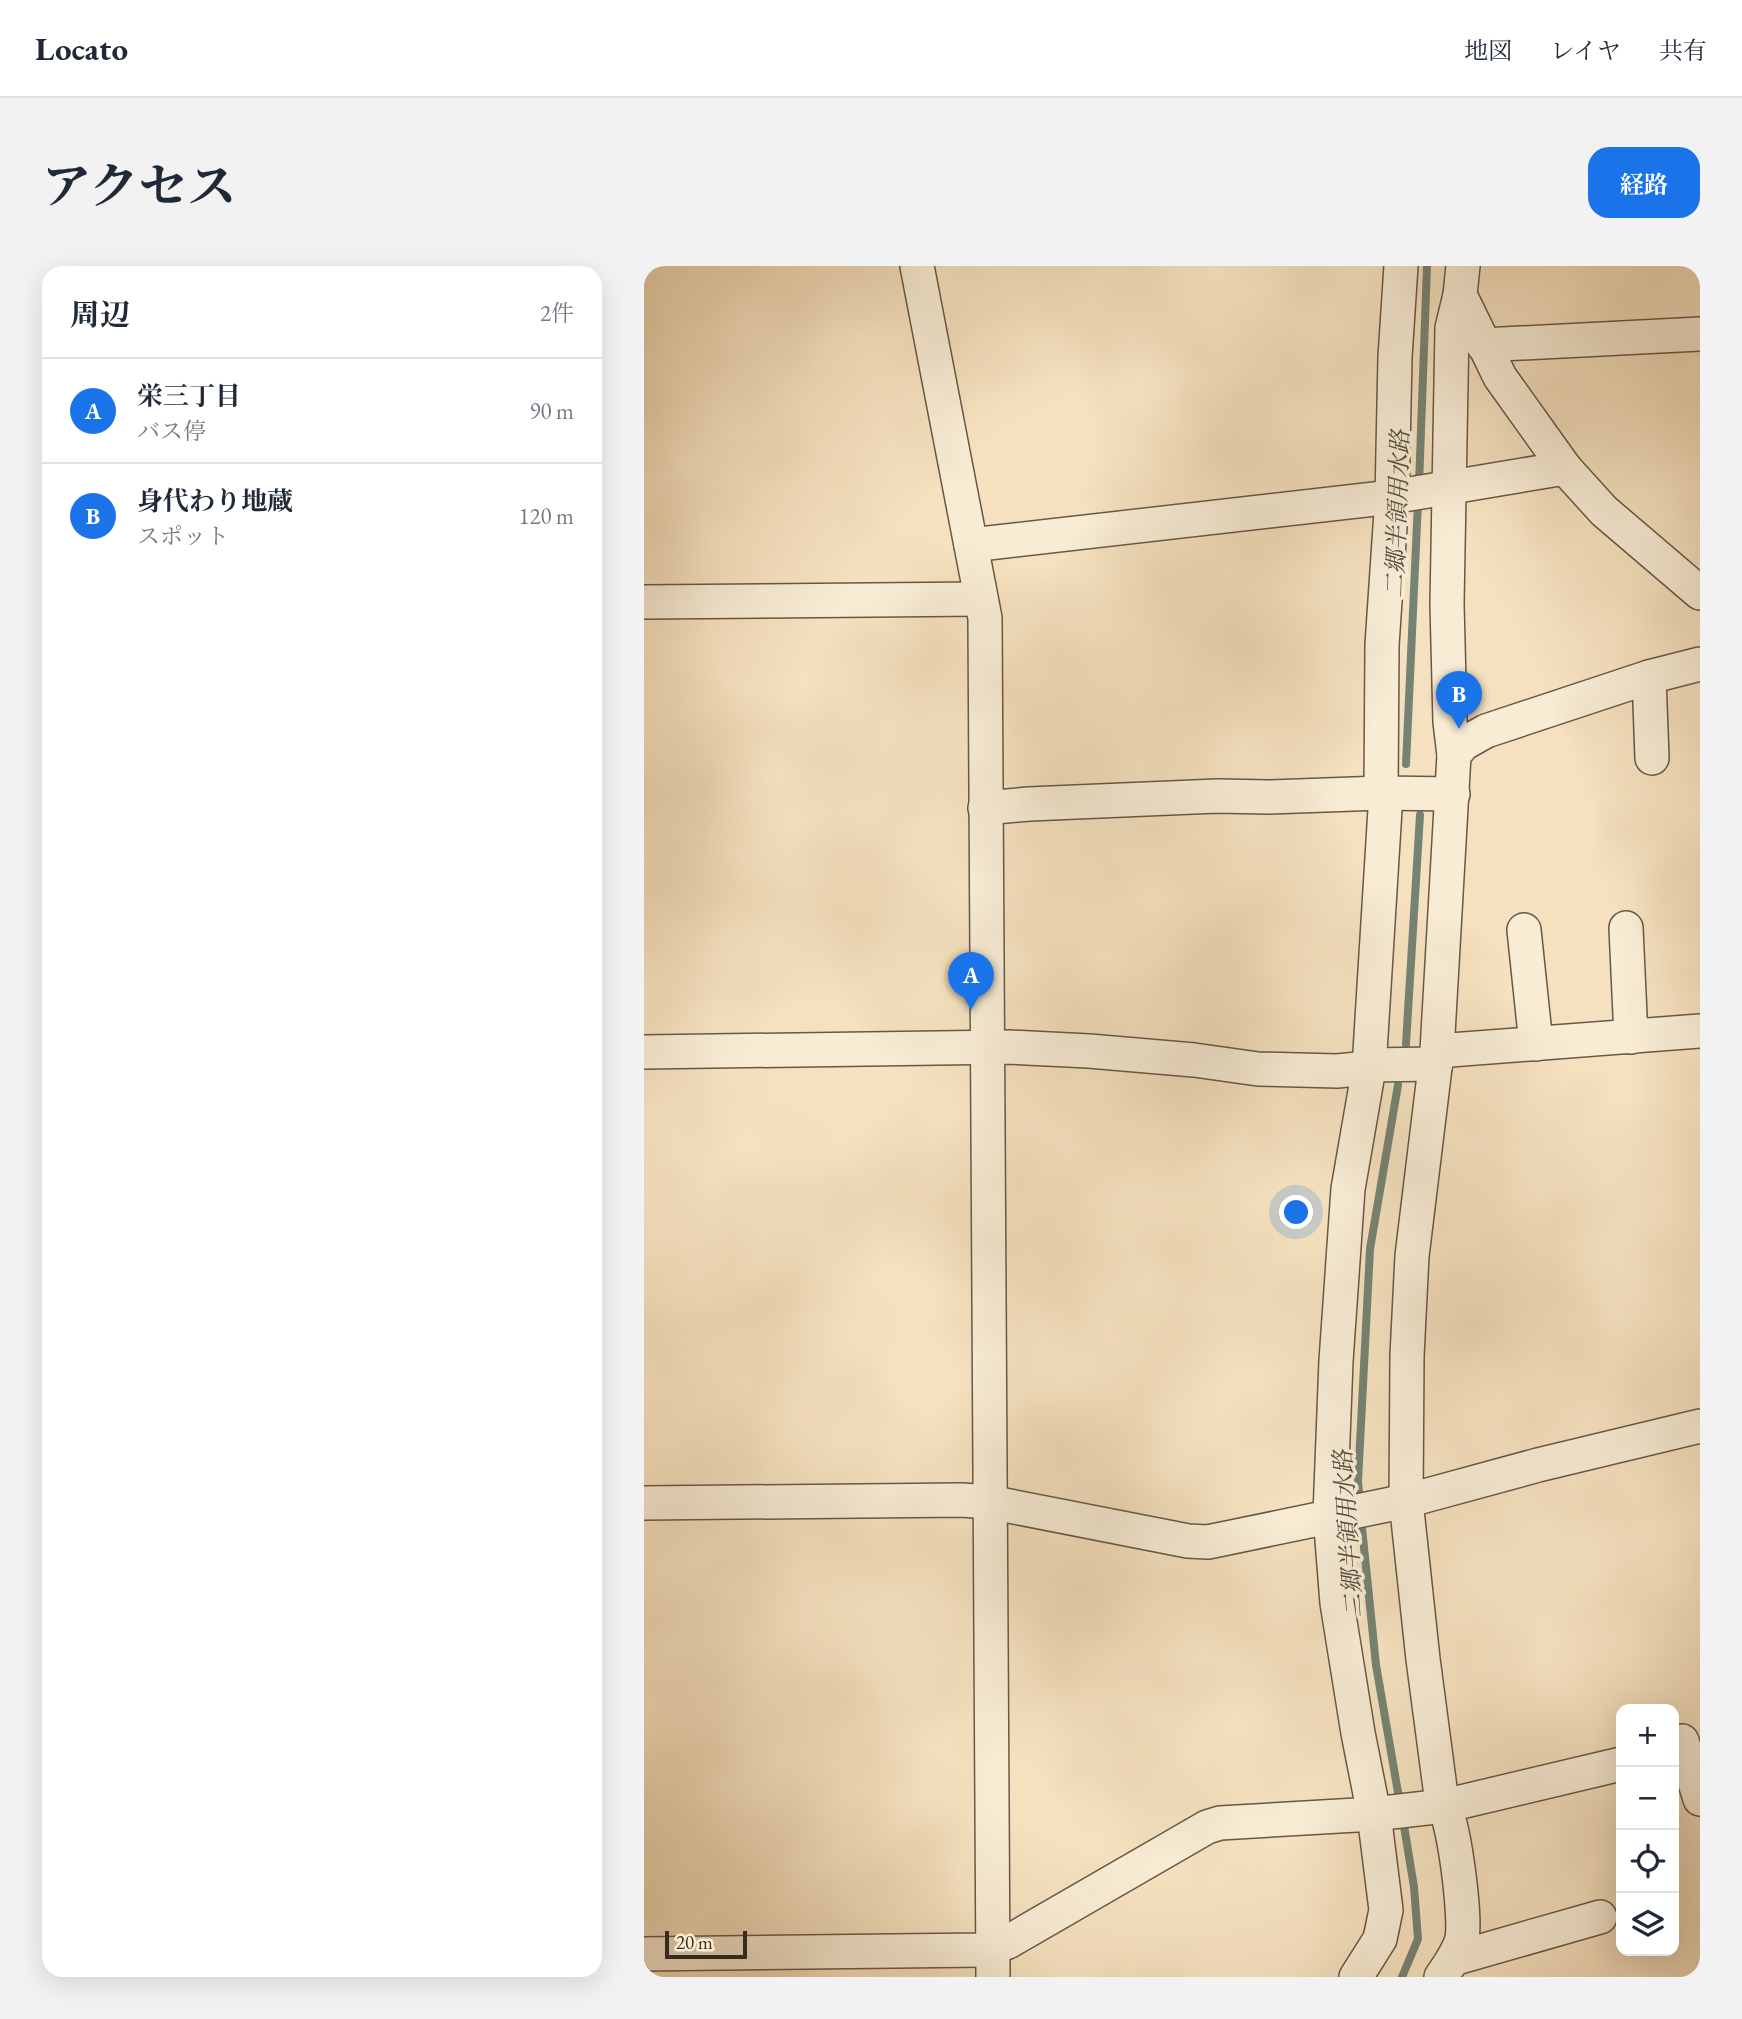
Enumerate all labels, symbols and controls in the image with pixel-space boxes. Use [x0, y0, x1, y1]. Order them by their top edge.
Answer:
text: Locato [35, 27, 128, 70]
text: 地図 [1464, 35, 1512, 66]
text: レイヤ [1550, 35, 1621, 66]
text: 共有 [1659, 35, 1707, 66]
button: 経路 [1588, 147, 1700, 218]
text: アクセス [42, 154, 237, 218]
text: 周辺 [70, 295, 130, 334]
text: 2件 [540, 298, 574, 328]
text: 栄三丁目 [137, 379, 241, 413]
text: A [85, 396, 101, 426]
text: 90 m [529, 396, 574, 426]
text: バス停 [137, 416, 206, 446]
water label: 二郷半領用水路 [1379, 428, 1415, 598]
text: 身代わり地蔵 [137, 484, 293, 518]
text: B [86, 501, 100, 531]
text: 120 m [518, 501, 574, 531]
text: スポット [137, 521, 229, 551]
pin: B [1436, 671, 1482, 729]
pin: A [948, 952, 994, 1010]
your location [1279, 1195, 1313, 1229]
water label: 二郷半領用水路 [1327, 1447, 1369, 1619]
map controls [1616, 1704, 1679, 1956]
button: + [1616, 1704, 1679, 1767]
button: − [1616, 1767, 1679, 1830]
button: locate [1616, 1830, 1679, 1893]
button: layers [1616, 1893, 1679, 1956]
scale bar [665, 1928, 747, 1960]
text: 20 m [676, 1930, 713, 1955]

